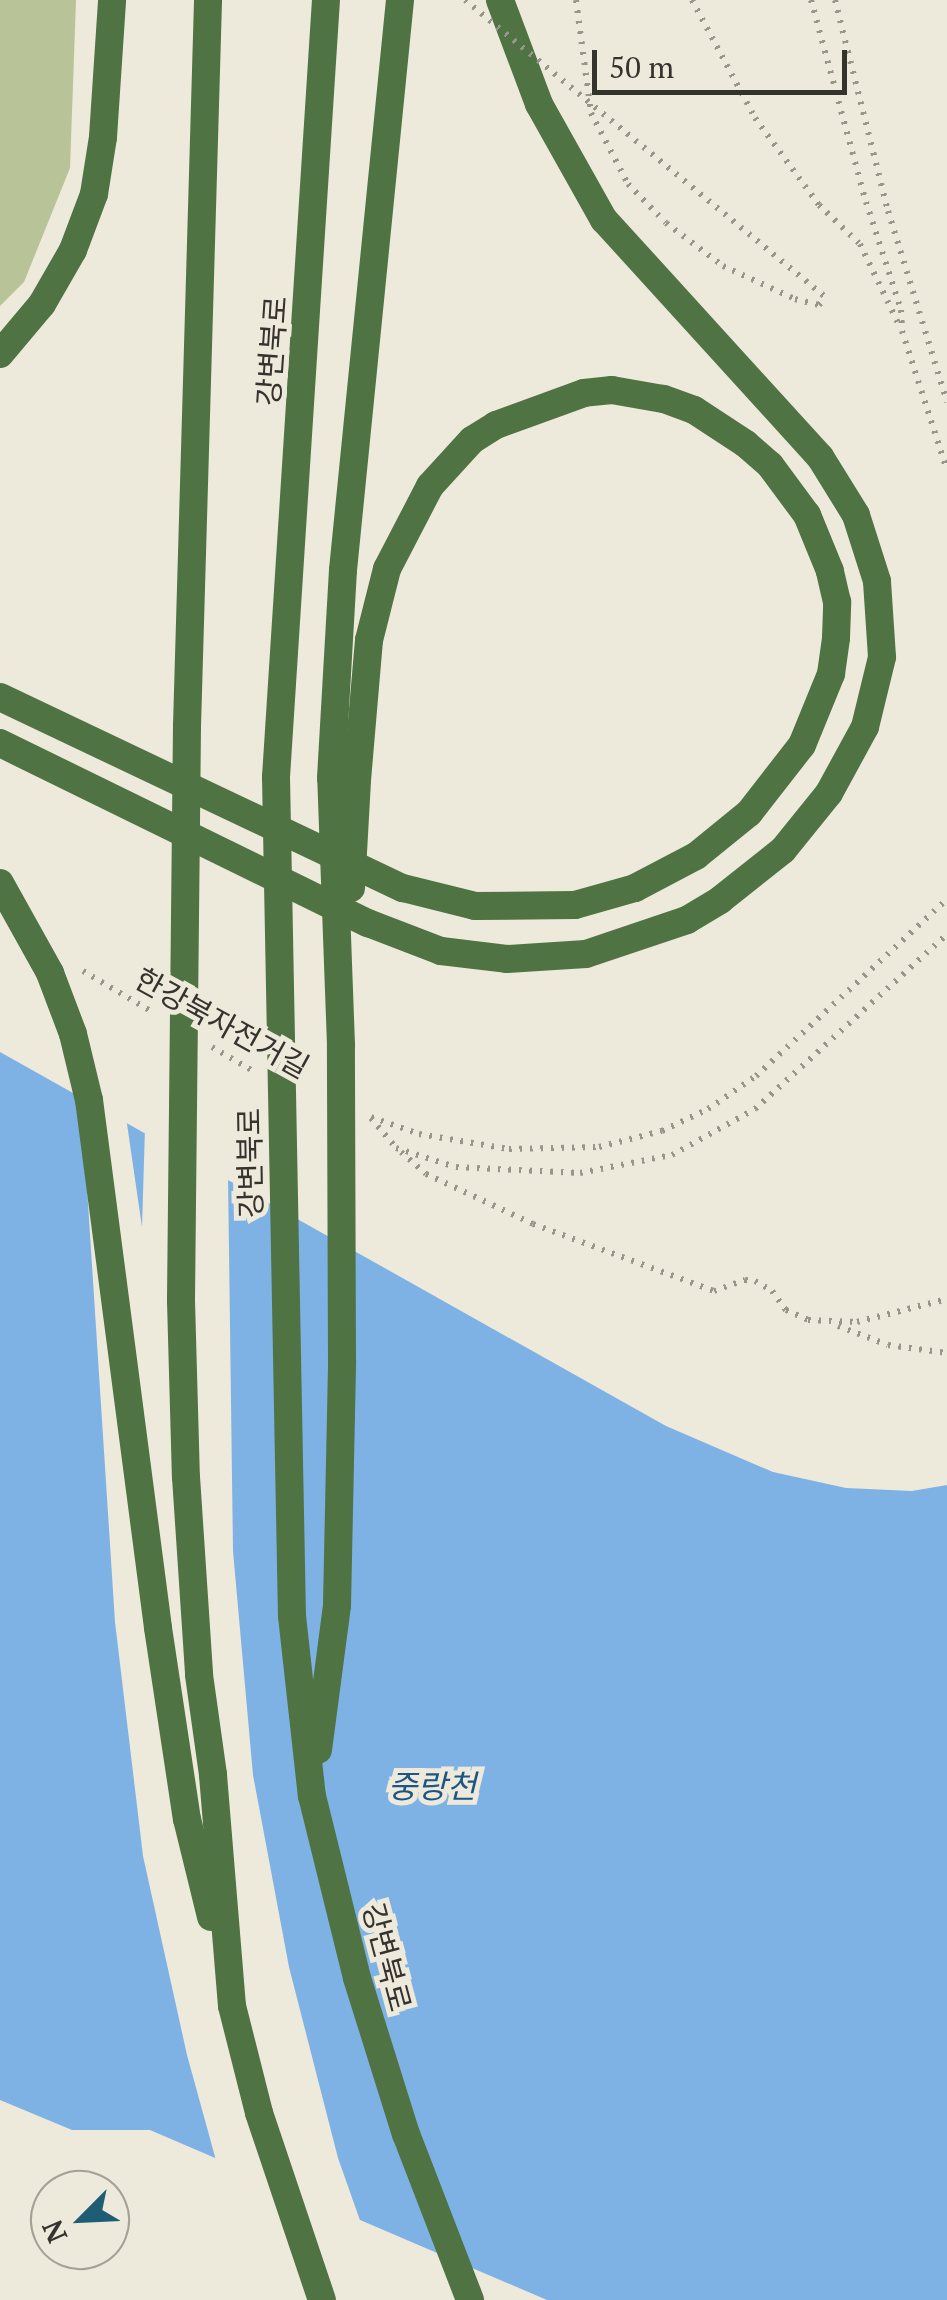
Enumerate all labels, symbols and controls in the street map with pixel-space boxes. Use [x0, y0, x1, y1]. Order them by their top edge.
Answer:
scale bar [597, 30, 852, 92]
text: 50 m [609, 47, 674, 87]
street label: 강변북로 [250, 295, 294, 407]
street label: 한강북자전거길 [129, 960, 315, 1086]
street label: 강변북로 [231, 1107, 269, 1219]
water label: 중랑천 [388, 1767, 476, 1805]
street label: 강변북로 [355, 1899, 419, 2015]
north arrow [30, 2170, 130, 2270]
text: N [33, 2214, 75, 2249]

